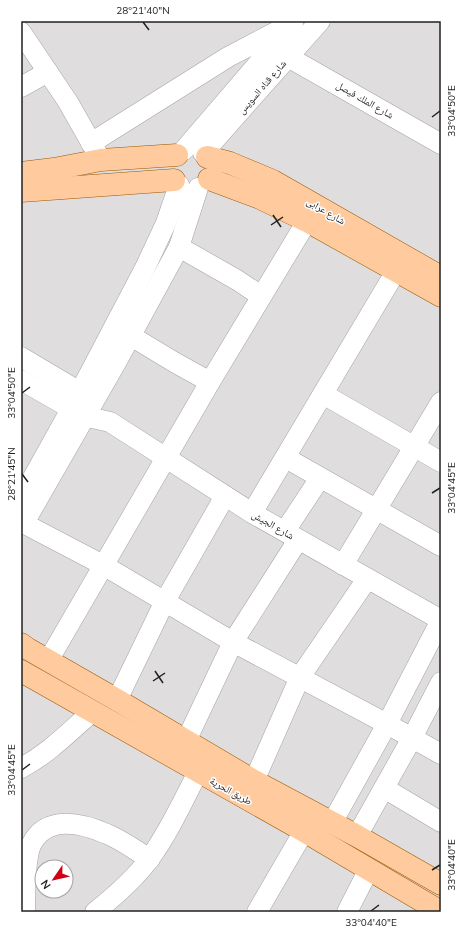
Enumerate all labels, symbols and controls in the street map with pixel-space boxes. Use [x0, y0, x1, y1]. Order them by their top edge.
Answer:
text: 28°21'40"N [116, 4, 170, 17]
street label: شارع قناه السويس [235, 57, 289, 117]
street label: شارع الملك فيصل [334, 78, 396, 122]
text: 33°04'50"E [445, 85, 458, 137]
street label: شارع عرابى [304, 195, 348, 228]
text: 33°04'50"E [5, 367, 18, 419]
text: 28°21'45"N [5, 447, 18, 501]
text: 33°04'45"E [445, 462, 458, 514]
street label: شارع الجيش [250, 508, 297, 542]
text: 33°04'45"E [5, 744, 18, 796]
street label: طريق الحرية [208, 774, 255, 808]
text: 33°04'40"E [445, 839, 458, 891]
north arrow [34, 859, 74, 899]
text: N [38, 877, 54, 892]
text: 33°04'40"E [345, 916, 397, 929]

